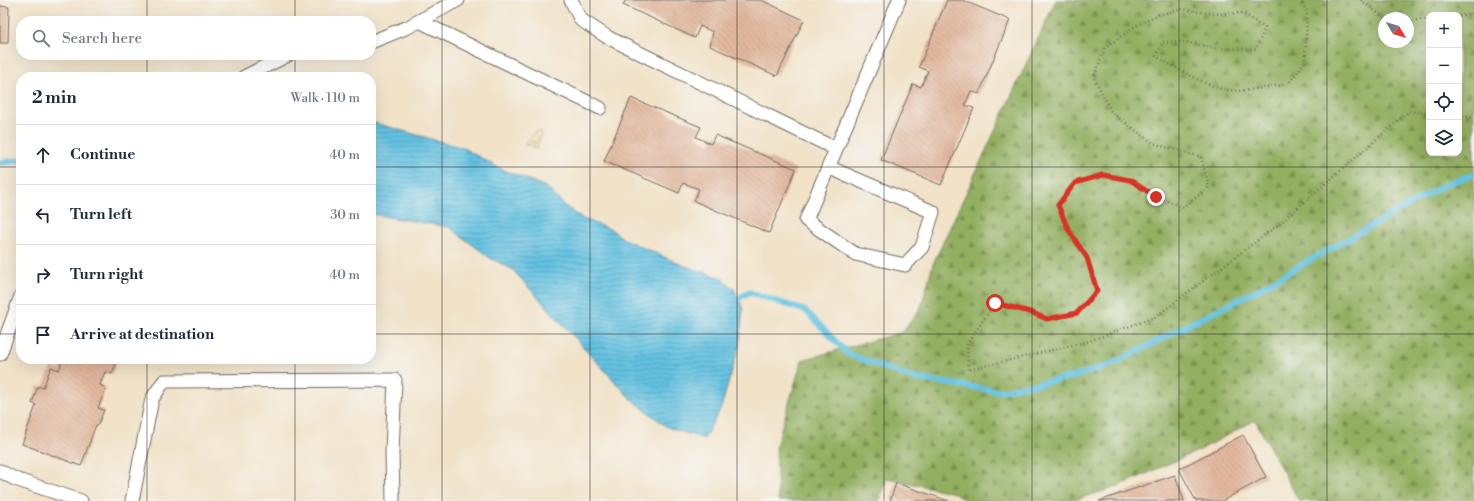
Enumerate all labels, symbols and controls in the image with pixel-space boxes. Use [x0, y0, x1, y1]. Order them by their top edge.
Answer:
north arrow [1378, 12, 1414, 48]
map controls [1426, 12, 1462, 156]
button: + [1426, 12, 1462, 48]
search box [16, 16, 376, 60]
icon: search [30, 27, 52, 49]
text: Search here [62, 29, 142, 48]
button: − [1426, 48, 1462, 84]
button: locate [1426, 84, 1462, 120]
text: 2 min [32, 87, 77, 109]
text: Walk · 110 m [290, 90, 360, 106]
button: layers [1426, 120, 1462, 156]
icon: ahead [32, 144, 54, 166]
text: Continue [70, 145, 135, 164]
text: 40 m [330, 147, 360, 163]
route end [1147, 188, 1165, 206]
icon: left [32, 204, 54, 226]
text: Turn left [70, 205, 132, 224]
text: 30 m [330, 207, 360, 223]
icon: right [32, 264, 54, 286]
text: Turn right [70, 265, 144, 284]
text: 40 m [330, 267, 360, 283]
route start [986, 294, 1004, 312]
icon: arrive [32, 324, 54, 346]
text: Arrive at destination [70, 325, 214, 344]

